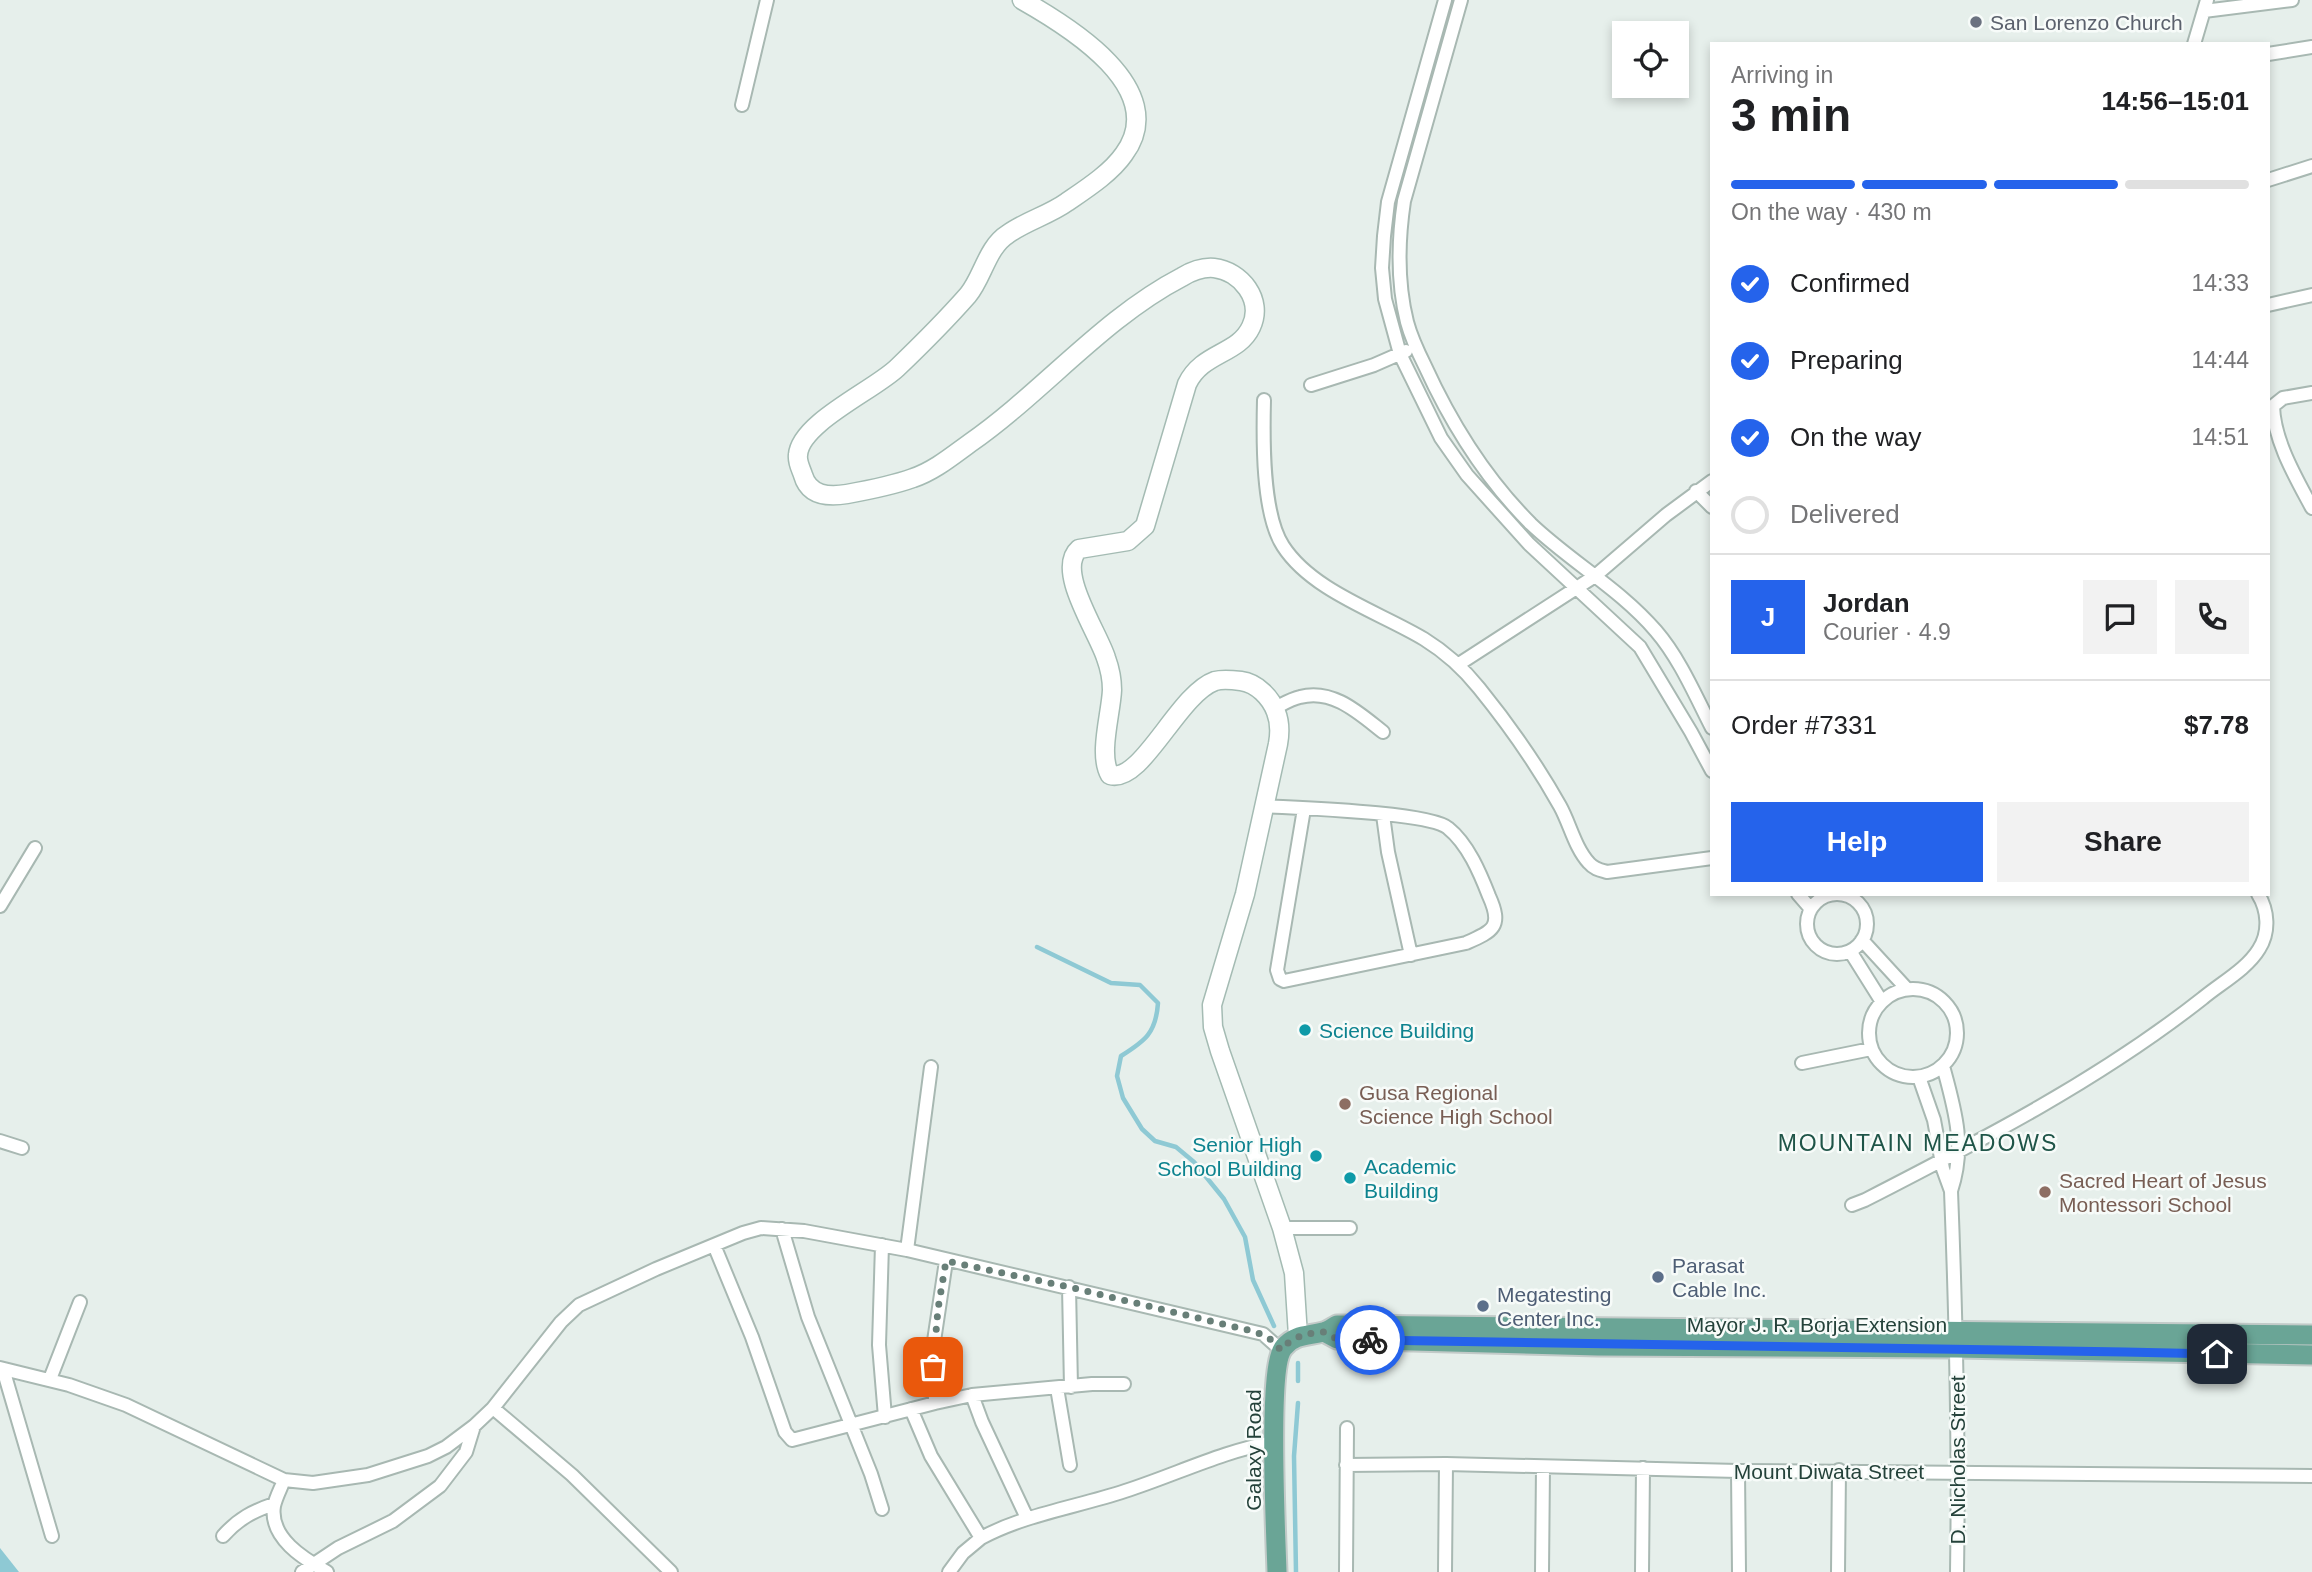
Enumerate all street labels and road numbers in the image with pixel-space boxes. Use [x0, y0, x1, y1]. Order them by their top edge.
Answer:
street label: Mayor J. R. Borja Extension [1687, 1313, 1947, 1336]
street label: D. Nicholas Street [1946, 1375, 1969, 1545]
street label: Galaxy Road [1242, 1389, 1265, 1511]
street label: Mount Diwata Street [1734, 1460, 1924, 1483]

